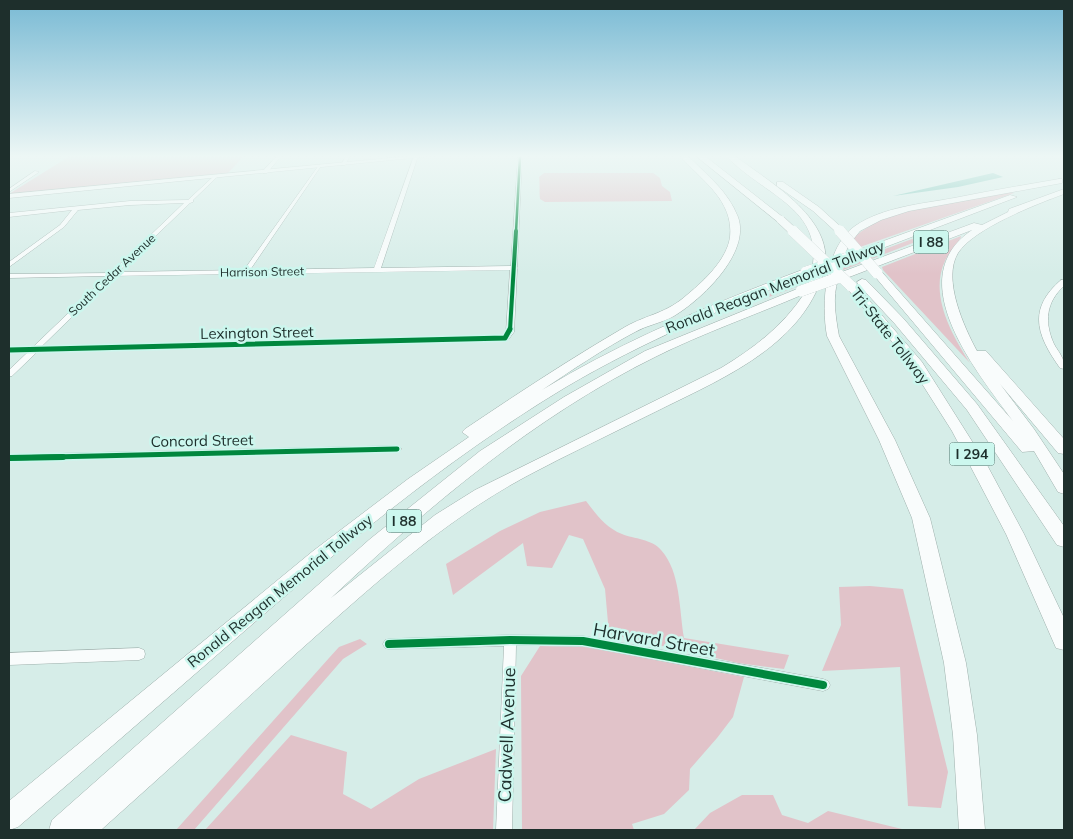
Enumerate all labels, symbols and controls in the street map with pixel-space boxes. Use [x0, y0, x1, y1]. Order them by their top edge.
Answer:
street label: South Cedar Avenue [65, 230, 158, 319]
road number: I 88 [914, 230, 948, 253]
street label: Ronald Reagan Memorial Tollway [663, 236, 887, 337]
street label: Harrison Street [220, 263, 304, 280]
street label: Tri-State Tollway [847, 284, 934, 388]
street label: Lexington Street [200, 322, 314, 343]
street label: Concord Street [150, 430, 253, 451]
road number: I 294 [950, 442, 994, 466]
street label: Ronald Reagan Memorial Tollway [183, 510, 376, 671]
road number: I 88 [386, 510, 422, 532]
street label: Harvard Street [591, 617, 717, 662]
street label: Cadwell Avenue [493, 667, 520, 803]

